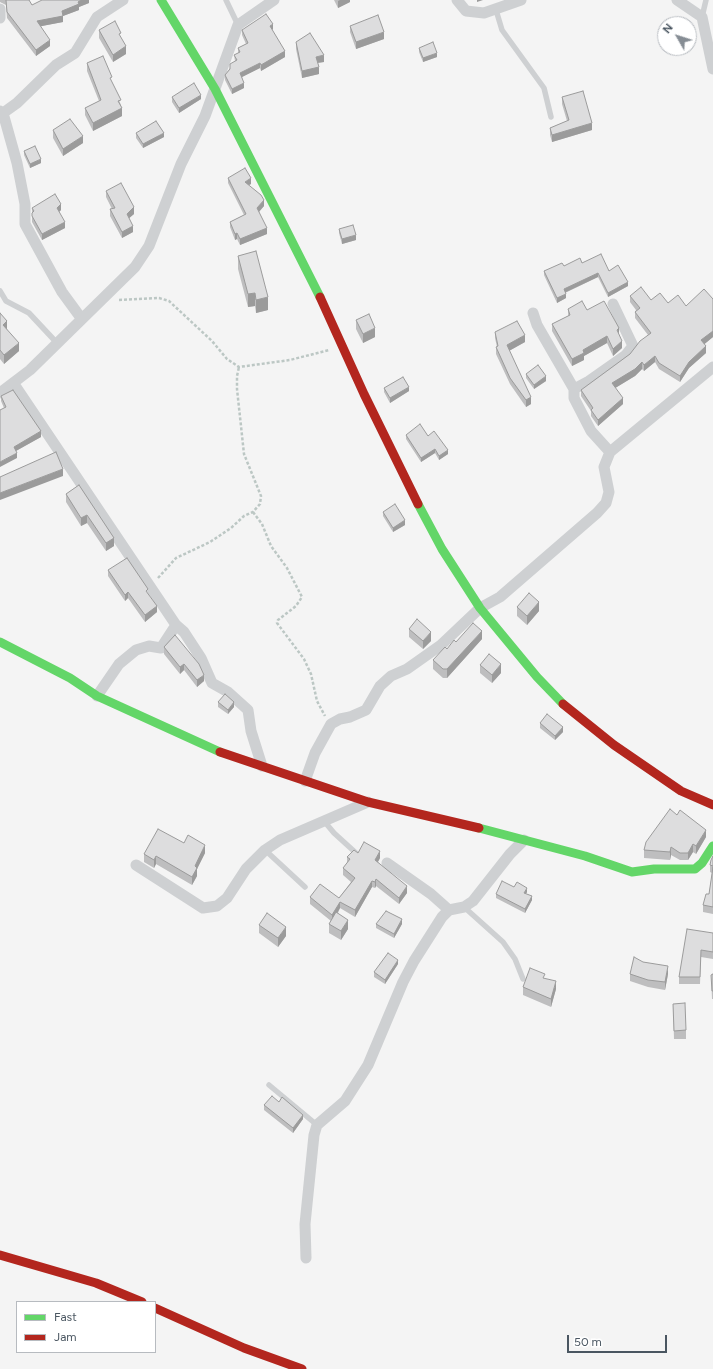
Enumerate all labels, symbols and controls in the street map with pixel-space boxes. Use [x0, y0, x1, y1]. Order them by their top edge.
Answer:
north arrow [657, 16, 697, 56]
text: N [660, 21, 676, 36]
legend [16, 1301, 156, 1353]
text: Fast [54, 1310, 77, 1324]
scale bar [569, 1327, 669, 1353]
text: Jam [54, 1330, 77, 1344]
text: 50 m [574, 1335, 602, 1349]

